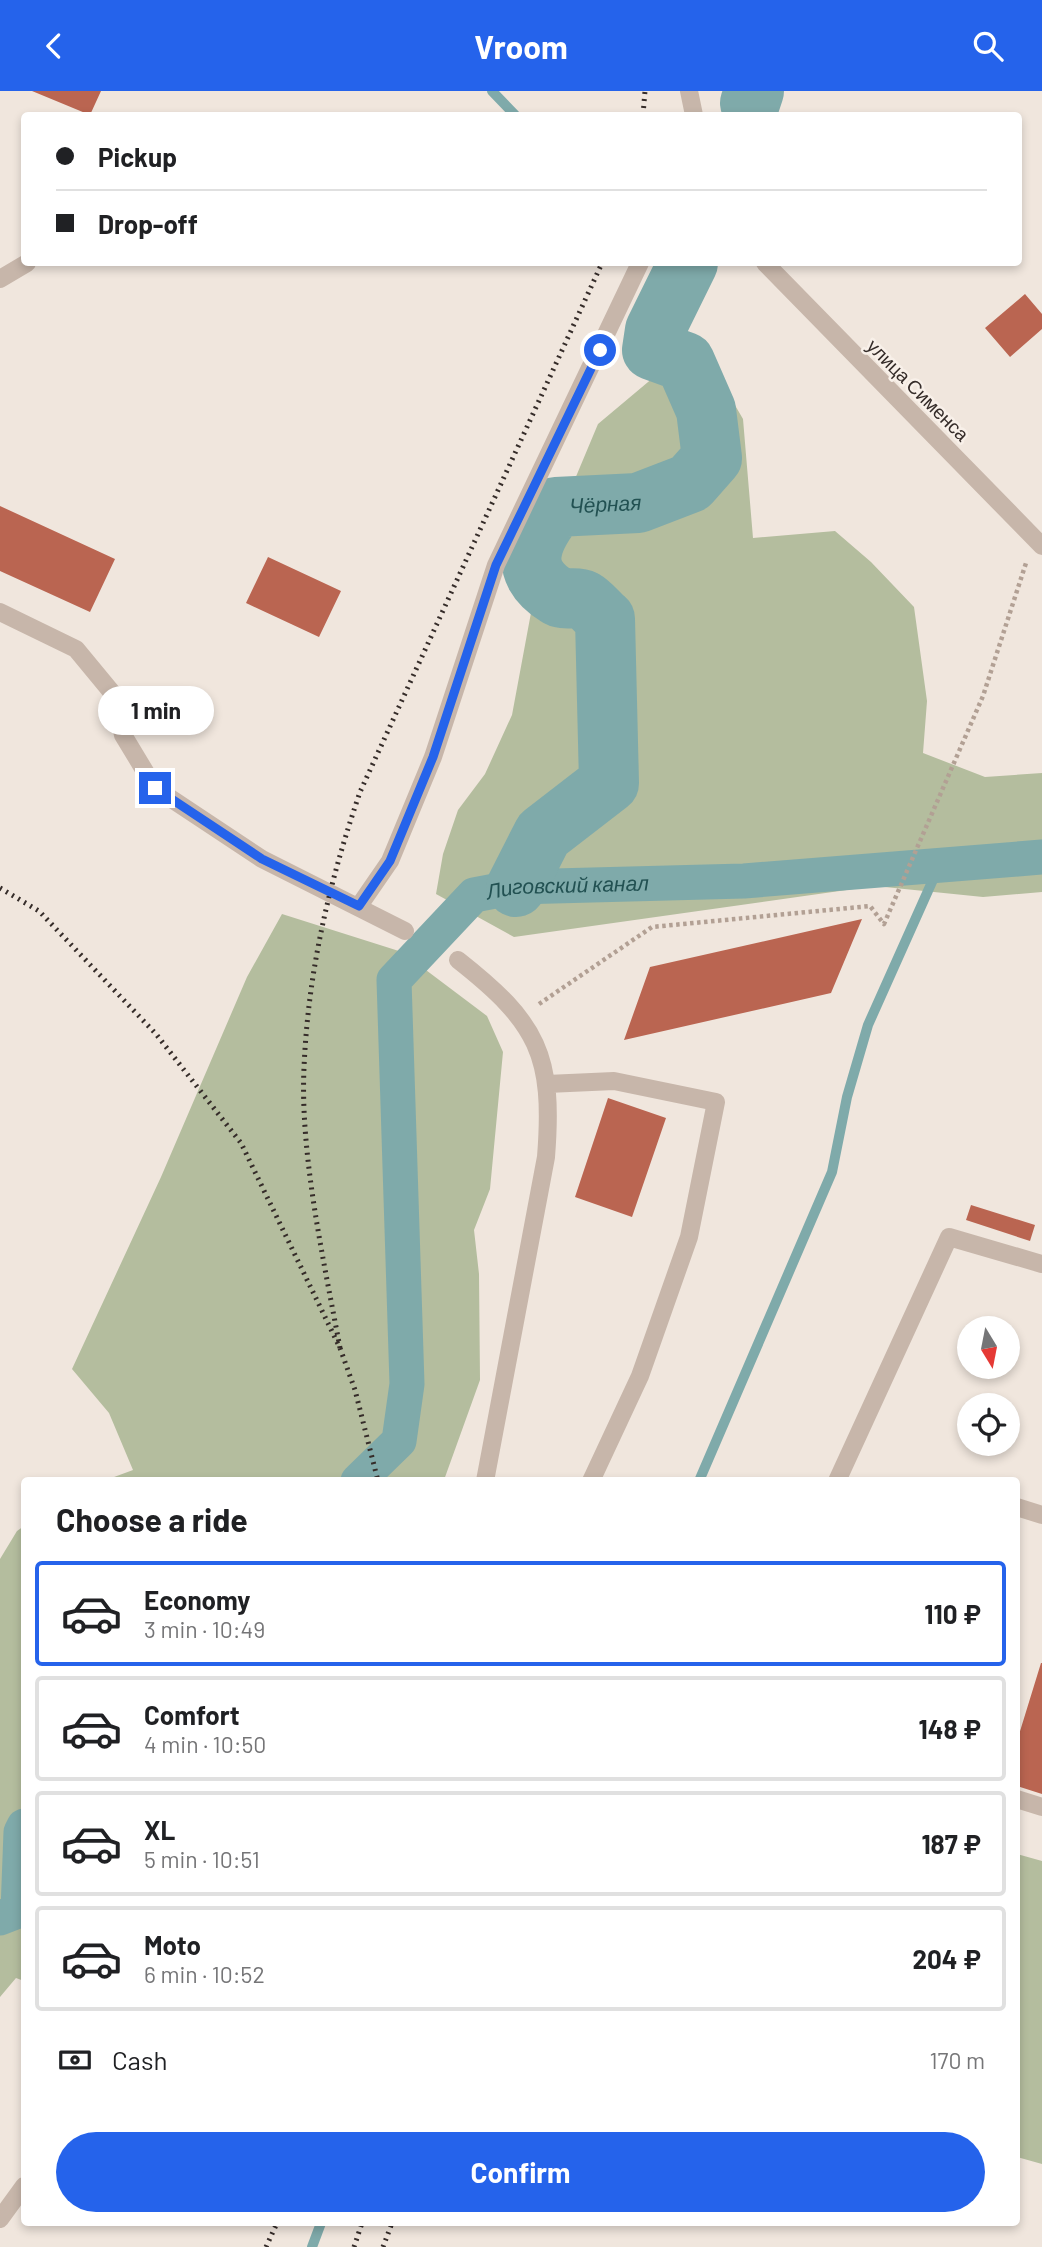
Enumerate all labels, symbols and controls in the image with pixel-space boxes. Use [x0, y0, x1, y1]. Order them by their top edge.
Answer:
icon: back [35, 27, 73, 65]
text: Vroom [474, 27, 568, 65]
icon: search [969, 27, 1007, 65]
text: Pickup [98, 141, 177, 172]
text: Drop-off [98, 208, 198, 239]
route start [584, 334, 616, 366]
street label: улица Сименса [863, 334, 974, 446]
water label: Чёрная [569, 489, 642, 517]
callout: 1 min [97, 687, 213, 735]
text: 1 min [131, 696, 181, 724]
route end [139, 772, 171, 804]
water label: Лиговский канал [482, 870, 649, 904]
north arrow [957, 1316, 1020, 1379]
map controls [957, 1316, 1020, 1456]
button: locate [957, 1393, 1020, 1456]
text: Choose a ride [56, 1500, 248, 1538]
icon: car [60, 1582, 123, 1645]
text: Economy [144, 1584, 250, 1615]
text: 110 ₽ [924, 1598, 981, 1629]
text: 3 min · 10:49 [144, 1615, 265, 1643]
icon: car [60, 1697, 123, 1760]
text: Comfort [144, 1699, 240, 1730]
text: 148 ₽ [919, 1713, 981, 1744]
text: 4 min · 10:50 [144, 1730, 266, 1758]
icon: car [60, 1812, 123, 1875]
text: XL [144, 1814, 175, 1845]
text: 187 ₽ [921, 1828, 981, 1859]
text: 5 min · 10:51 [144, 1845, 260, 1873]
icon: car [60, 1927, 123, 1990]
text: Moto [144, 1929, 201, 1960]
text: 204 ₽ [912, 1943, 981, 1974]
text: 6 min · 10:52 [144, 1960, 265, 1988]
icon: cash [56, 2041, 94, 2079]
text: Cash [112, 2044, 167, 2075]
text: 170 m [929, 2046, 985, 2074]
button: Confirm [56, 2132, 985, 2212]

